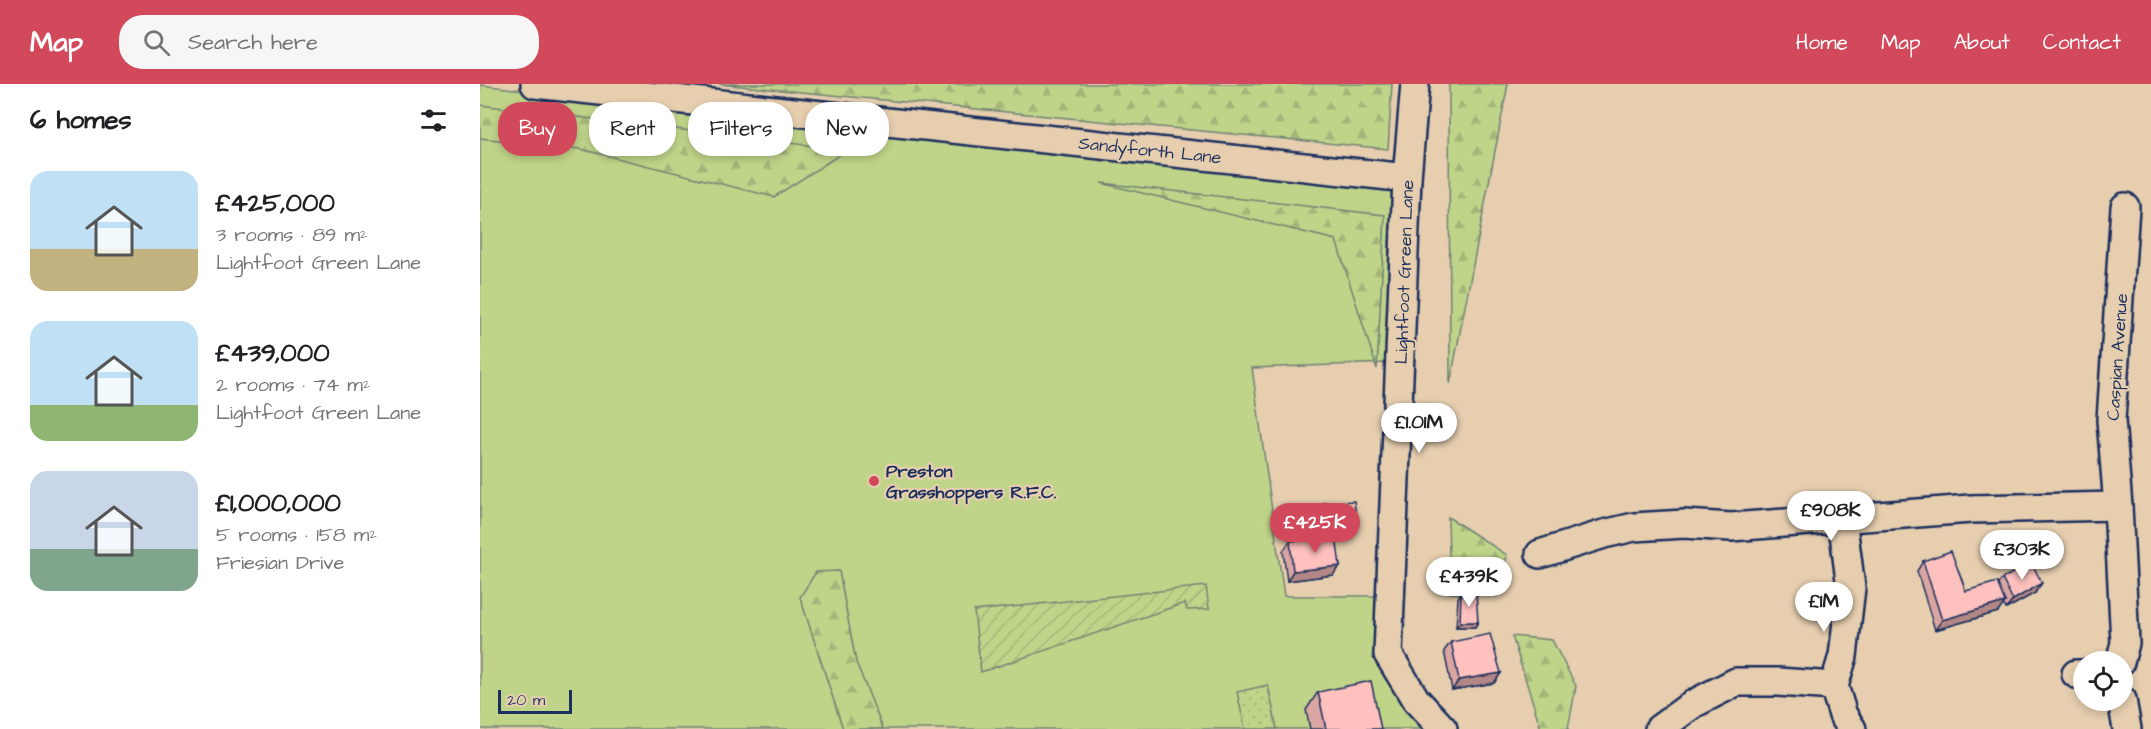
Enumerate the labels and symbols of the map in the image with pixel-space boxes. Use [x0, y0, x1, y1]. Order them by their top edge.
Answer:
street label: Sandyforth Lane [1077, 131, 1223, 171]
street label: Lightfoot Green Lane [1389, 179, 1421, 365]
street label: Caspian Avenue [2101, 292, 2134, 422]
pin: £1.01M [1370, 403, 1468, 454]
place label: Preston Grasshoppers R.F.C. [886, 459, 1057, 505]
marker: Preston Grasshoppers R.F.C. [867, 474, 881, 488]
pin: £908K [1789, 491, 1873, 542]
pin: £425K [1273, 503, 1357, 554]
pin: £303K [1980, 530, 2064, 581]
pin: £439K [1427, 557, 1511, 608]
pin: £1M [1795, 582, 1853, 633]
scale bar [498, 687, 572, 714]

